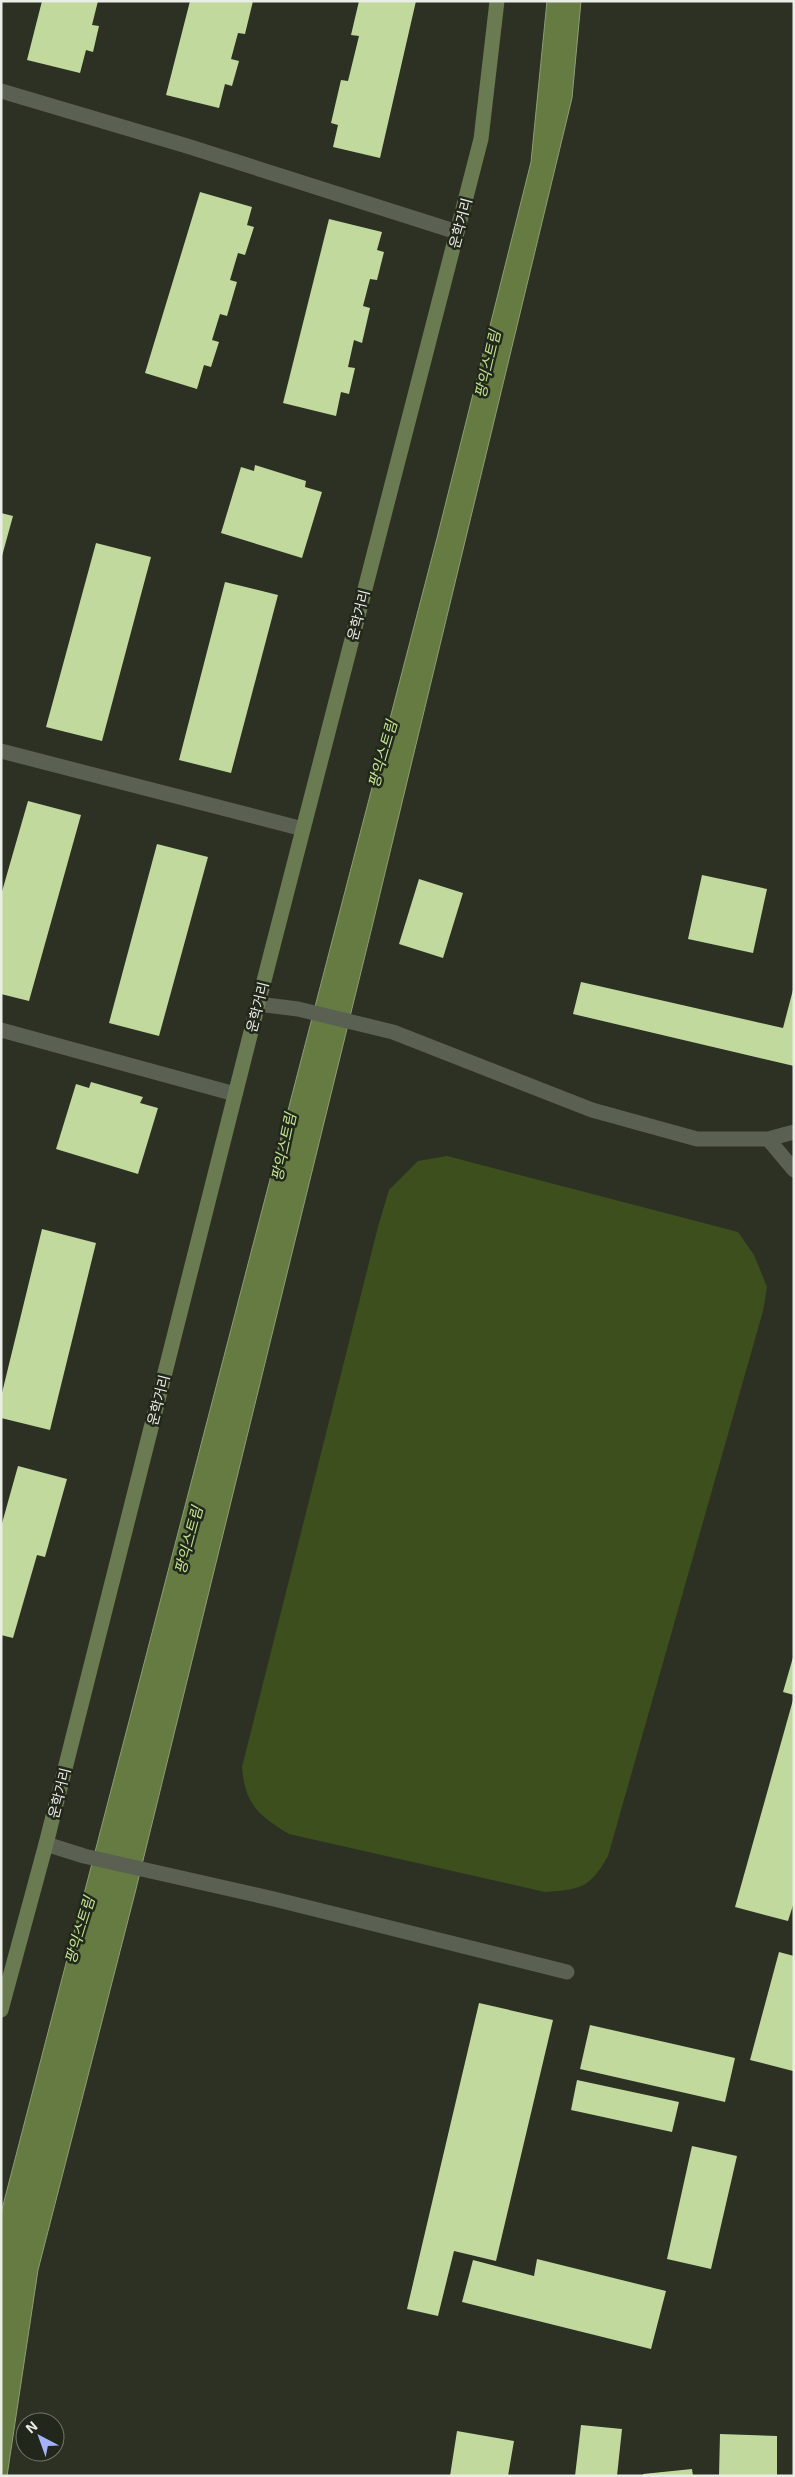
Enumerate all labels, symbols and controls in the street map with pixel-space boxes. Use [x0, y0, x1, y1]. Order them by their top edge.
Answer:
street label: 운학거리 [445, 196, 475, 250]
water label: 팡익스트림 [470, 327, 504, 400]
street label: 운학거리 [344, 588, 372, 642]
water label: 팡익스트림 [364, 717, 400, 790]
street label: 운학거리 [243, 980, 271, 1034]
water label: 팡익스트림 [267, 1110, 299, 1183]
street label: 운학거리 [144, 1373, 172, 1427]
water label: 팡익스트림 [170, 1503, 206, 1576]
street label: 운학거리 [45, 1766, 73, 1820]
water label: 팡익스트림 [60, 1893, 98, 1966]
north arrow [15, 2412, 65, 2462]
text: N [22, 2417, 41, 2437]

